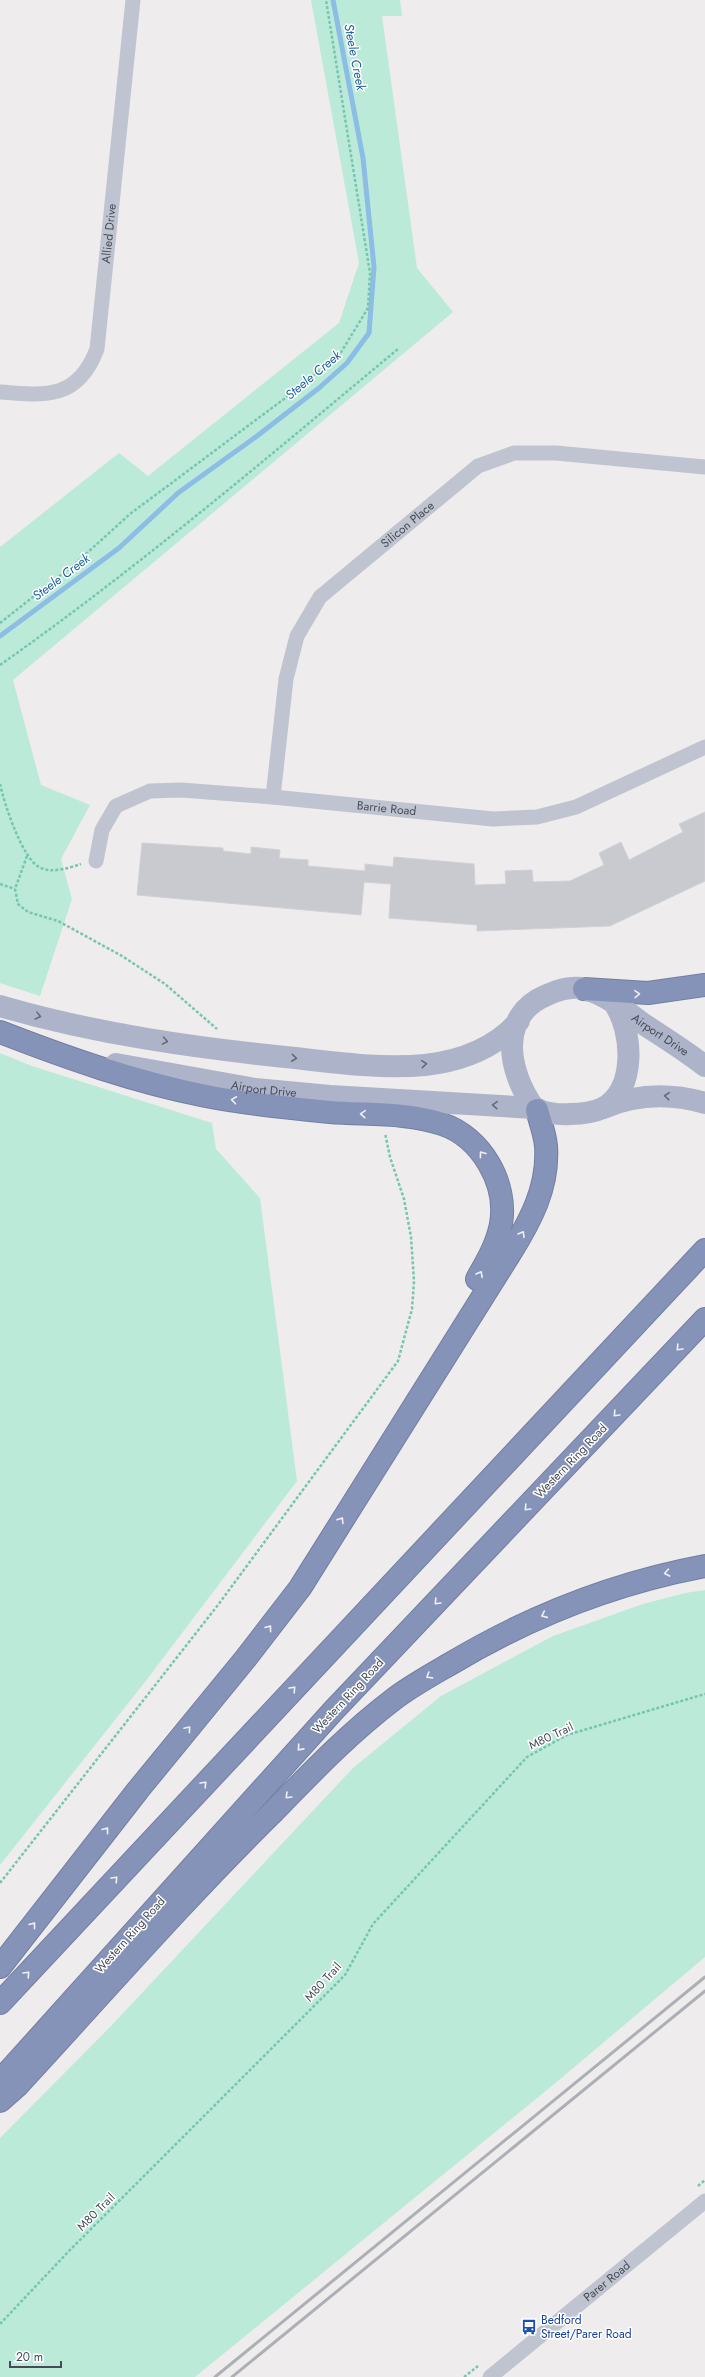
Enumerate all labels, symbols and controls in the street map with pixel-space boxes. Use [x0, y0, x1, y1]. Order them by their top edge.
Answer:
water label: Steele Creek [339, 22, 371, 92]
street label: Allied Drive [97, 203, 121, 264]
water label: Steele Creek [281, 346, 345, 404]
street label: Silicon Place [377, 497, 438, 552]
water label: Steele Creek [28, 549, 94, 605]
street label: Barrie Road [356, 796, 417, 820]
one-way arrow [634, 990, 640, 998]
street label: Airport Drive [628, 1009, 693, 1060]
one-way arrow [34, 1011, 41, 1020]
one-way arrow [162, 1036, 168, 1045]
one-way arrow [291, 1054, 297, 1063]
one-way arrow [421, 1060, 427, 1069]
street label: Airport Drive [230, 1076, 297, 1102]
one-way arrow [664, 1092, 670, 1101]
one-way arrow [231, 1096, 237, 1105]
one-way arrow [492, 1100, 498, 1109]
one-way arrow [360, 1110, 366, 1119]
one-way arrow [479, 1151, 486, 1158]
one-way arrow [517, 1231, 525, 1238]
one-way arrow [475, 1271, 482, 1278]
one-way arrow [676, 1343, 683, 1351]
one-way arrow [614, 1409, 621, 1417]
street label: Western Ring Road [531, 1420, 611, 1502]
one-way arrow [524, 1503, 532, 1511]
one-way arrow [337, 1517, 344, 1524]
one-way arrow [664, 1569, 670, 1577]
one-way arrow [434, 1597, 442, 1605]
one-way arrow [540, 1610, 547, 1618]
one-way arrow [264, 1625, 271, 1632]
street label: Western Ring Road [308, 1654, 388, 1738]
one-way arrow [427, 1672, 434, 1679]
one-way arrow [288, 1686, 295, 1694]
street label: M80 Trail [526, 1718, 576, 1754]
one-way arrow [183, 1726, 190, 1734]
one-way arrow [297, 1743, 305, 1751]
one-way arrow [199, 1781, 207, 1789]
one-way arrow [285, 1791, 293, 1799]
one-way arrow [101, 1828, 108, 1835]
one-way arrow [110, 1876, 118, 1884]
street label: Western Ring Road [91, 1893, 169, 1977]
one-way arrow [28, 1923, 35, 1930]
street label: M80 Trail [300, 1958, 346, 2006]
one-way arrow [22, 1971, 29, 1979]
street label: M80 Trail [73, 2189, 119, 2235]
street label: Parer Road [580, 2257, 634, 2306]
place label: Bedford Street/Parer Road [541, 2311, 632, 2343]
bus stop icon: Bedford Street/Parer Road [520, 2318, 538, 2336]
scale bar [10, 2343, 61, 2369]
text: 20 m [16, 2348, 43, 2366]

